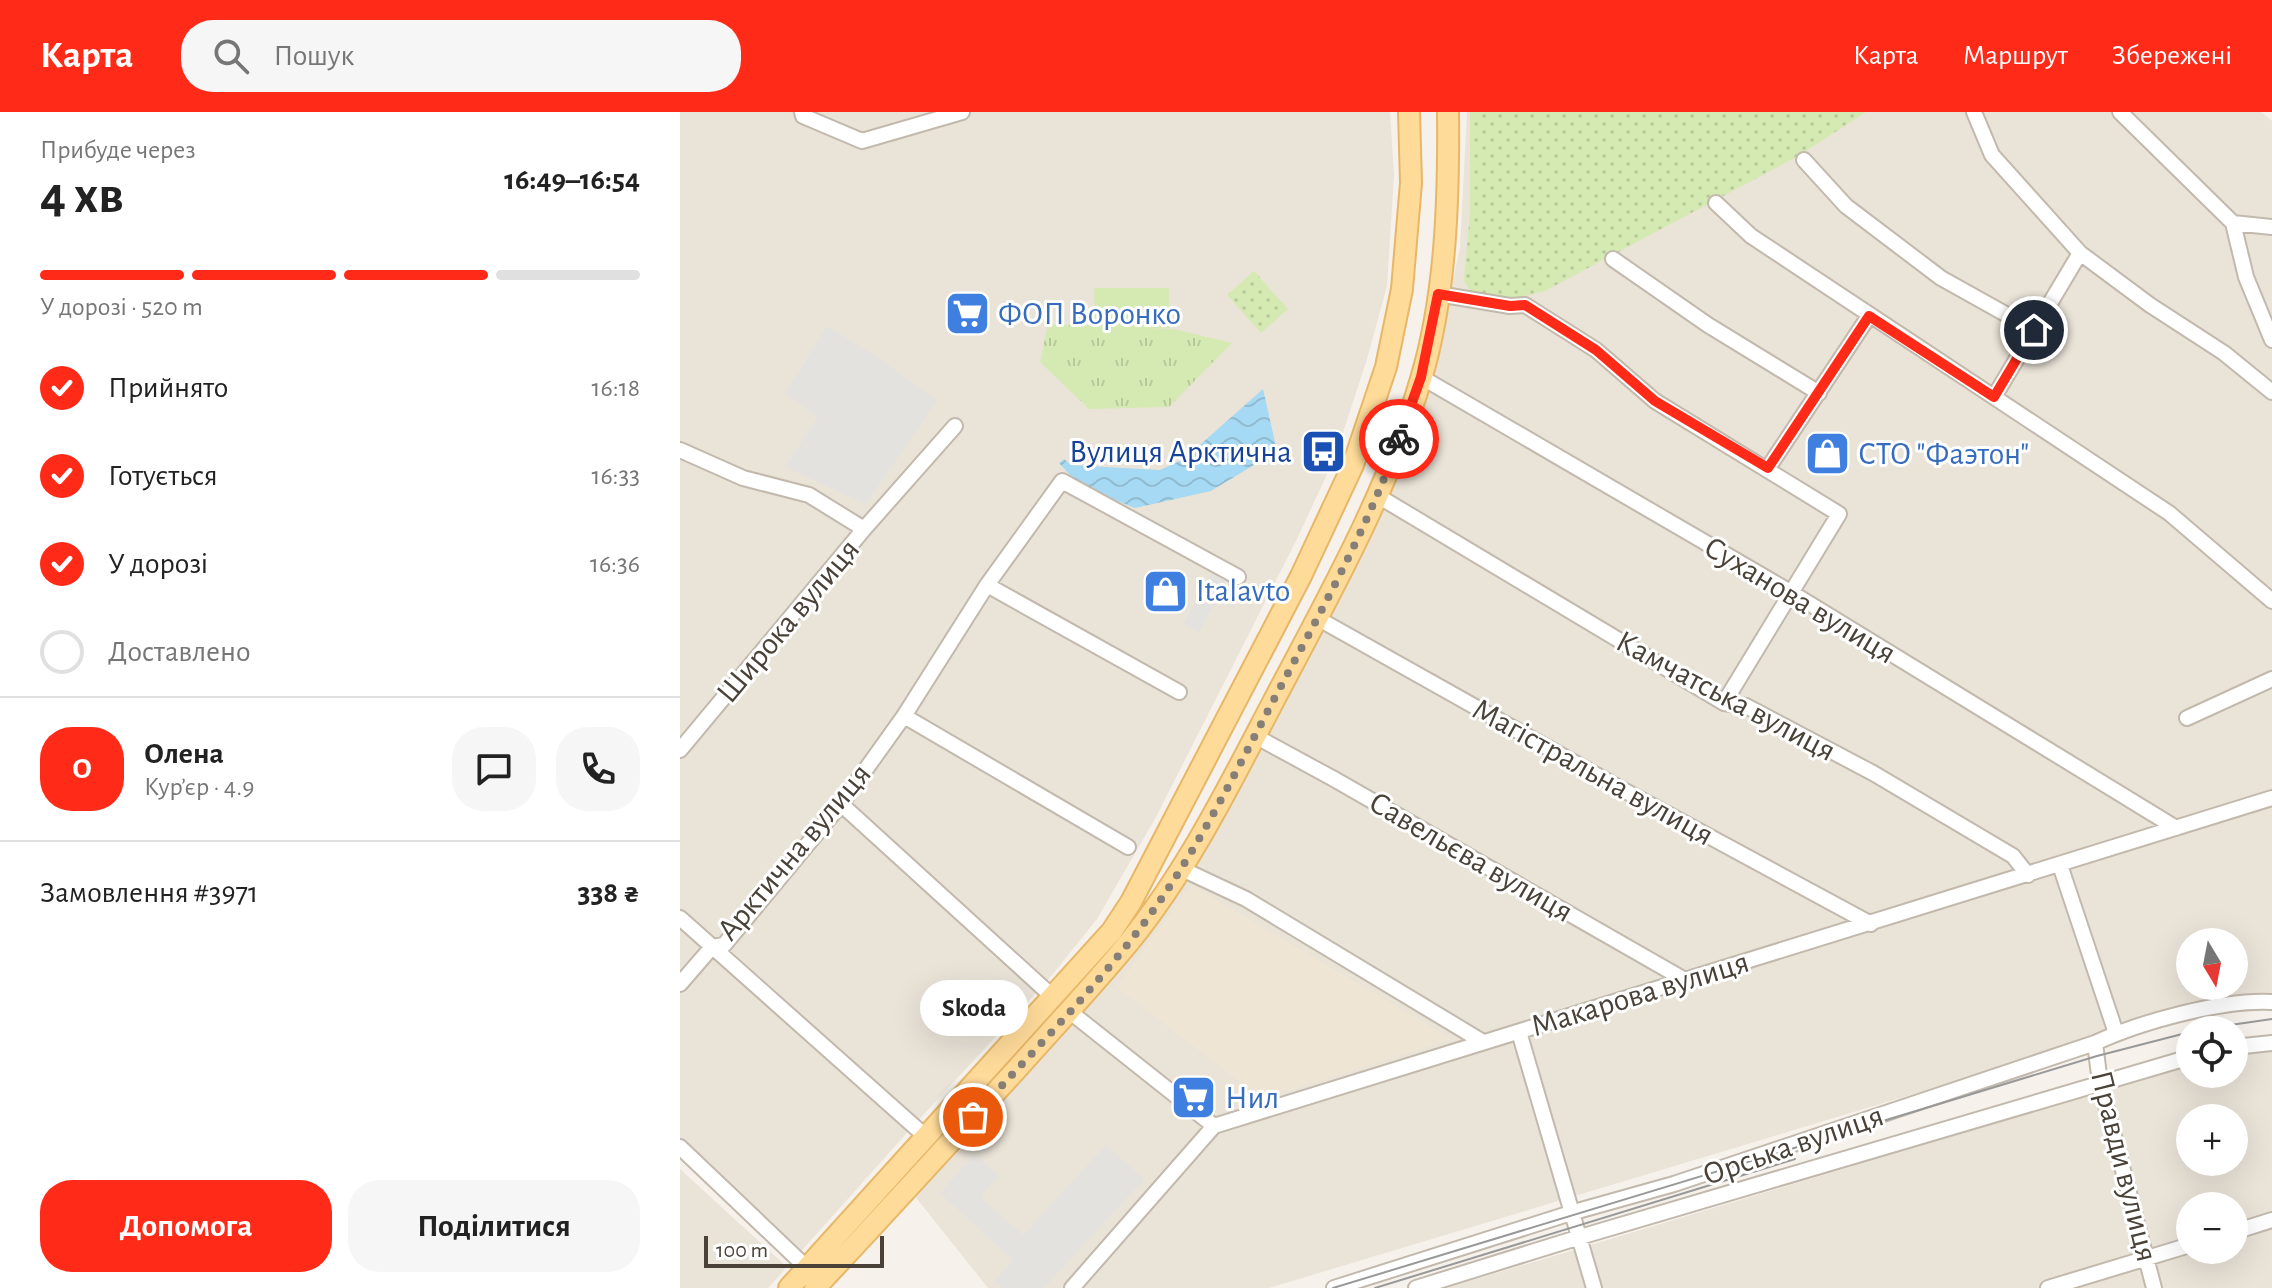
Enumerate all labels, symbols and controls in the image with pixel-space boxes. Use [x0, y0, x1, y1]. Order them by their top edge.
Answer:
search box [181, 20, 741, 92]
icon: search [209, 34, 253, 78]
text: Карта [40, 37, 133, 75]
text: Пошук [273, 41, 354, 71]
text: Карта [1853, 42, 1919, 70]
text: Маршрут [1963, 42, 2068, 70]
text: Збережені [2112, 42, 2232, 70]
text: Прибуде через [40, 137, 196, 163]
text: 16:49–16:54 [504, 165, 640, 195]
text: 4 хв [40, 170, 124, 222]
supermarket icon: ФОП Воронко [943, 290, 991, 338]
text: У дорозі · 520 m [40, 294, 203, 320]
pin [2000, 296, 2068, 364]
place label: ФОП Воронко [998, 298, 1181, 330]
icon: home [2012, 308, 2056, 352]
icon: check [40, 366, 84, 410]
text: Прийнято [108, 373, 228, 403]
text: 16:18 [592, 375, 640, 401]
courier [1359, 399, 1439, 479]
icon: bike [1377, 417, 1421, 461]
bus stop icon: Вулиця Арктична [1299, 428, 1347, 476]
shop icon: СТО "Фаэтон" [1803, 430, 1851, 478]
place label: Вулиця Арктична [1069, 436, 1292, 468]
place label: СТО "Фаэтон" [1858, 438, 2029, 470]
icon: check [40, 454, 84, 498]
text: Готується [108, 461, 218, 491]
text: 16:33 [591, 463, 640, 489]
street label: Суханова вулиця [1699, 530, 1901, 670]
street label: Широка вулиця [711, 533, 865, 709]
icon: check [40, 542, 84, 586]
text: У дорозі [108, 549, 208, 579]
text: 16:36 [590, 551, 640, 577]
shop icon: Italavto [1141, 567, 1189, 615]
place label: Italavto [1196, 575, 1291, 607]
street label: Камчатська вулиця [1611, 625, 1841, 767]
text: Доставлено [108, 637, 251, 667]
street label: Магістральна вулиця [1467, 693, 1719, 851]
button: chat [452, 727, 536, 811]
button: phone [556, 727, 640, 811]
text: Олена [144, 739, 224, 769]
text: О [72, 754, 92, 784]
street label: Арктична вулиця [711, 758, 877, 946]
text: Кур’єр · 4.9 [144, 774, 254, 800]
street label: Савельєва вулиця [1364, 786, 1578, 928]
text: Замовлення #3971 [40, 878, 258, 908]
text: 338 ₴ [578, 878, 640, 908]
north arrow [2176, 928, 2248, 1000]
map controls [2176, 928, 2248, 1264]
street label: Макарова вулиця [1527, 946, 1753, 1042]
callout: Skoda [919, 981, 1027, 1037]
text: Skoda [942, 995, 1006, 1021]
button: locate [2176, 1016, 2248, 1088]
street label: Правди вулиця [2085, 1067, 2163, 1265]
supermarket icon: Нил [1170, 1074, 1218, 1122]
place label: Нил [1225, 1082, 1279, 1114]
pin [939, 1083, 1007, 1151]
icon: bag [951, 1095, 995, 1139]
street label: Орська вулиця [1699, 1099, 1887, 1191]
button: + [2176, 1104, 2248, 1176]
button: Допомога [40, 1180, 332, 1272]
button: Поділитися [348, 1180, 640, 1272]
button: − [2176, 1192, 2248, 1264]
scale bar [704, 1232, 884, 1268]
text: 100 m [716, 1239, 768, 1261]

